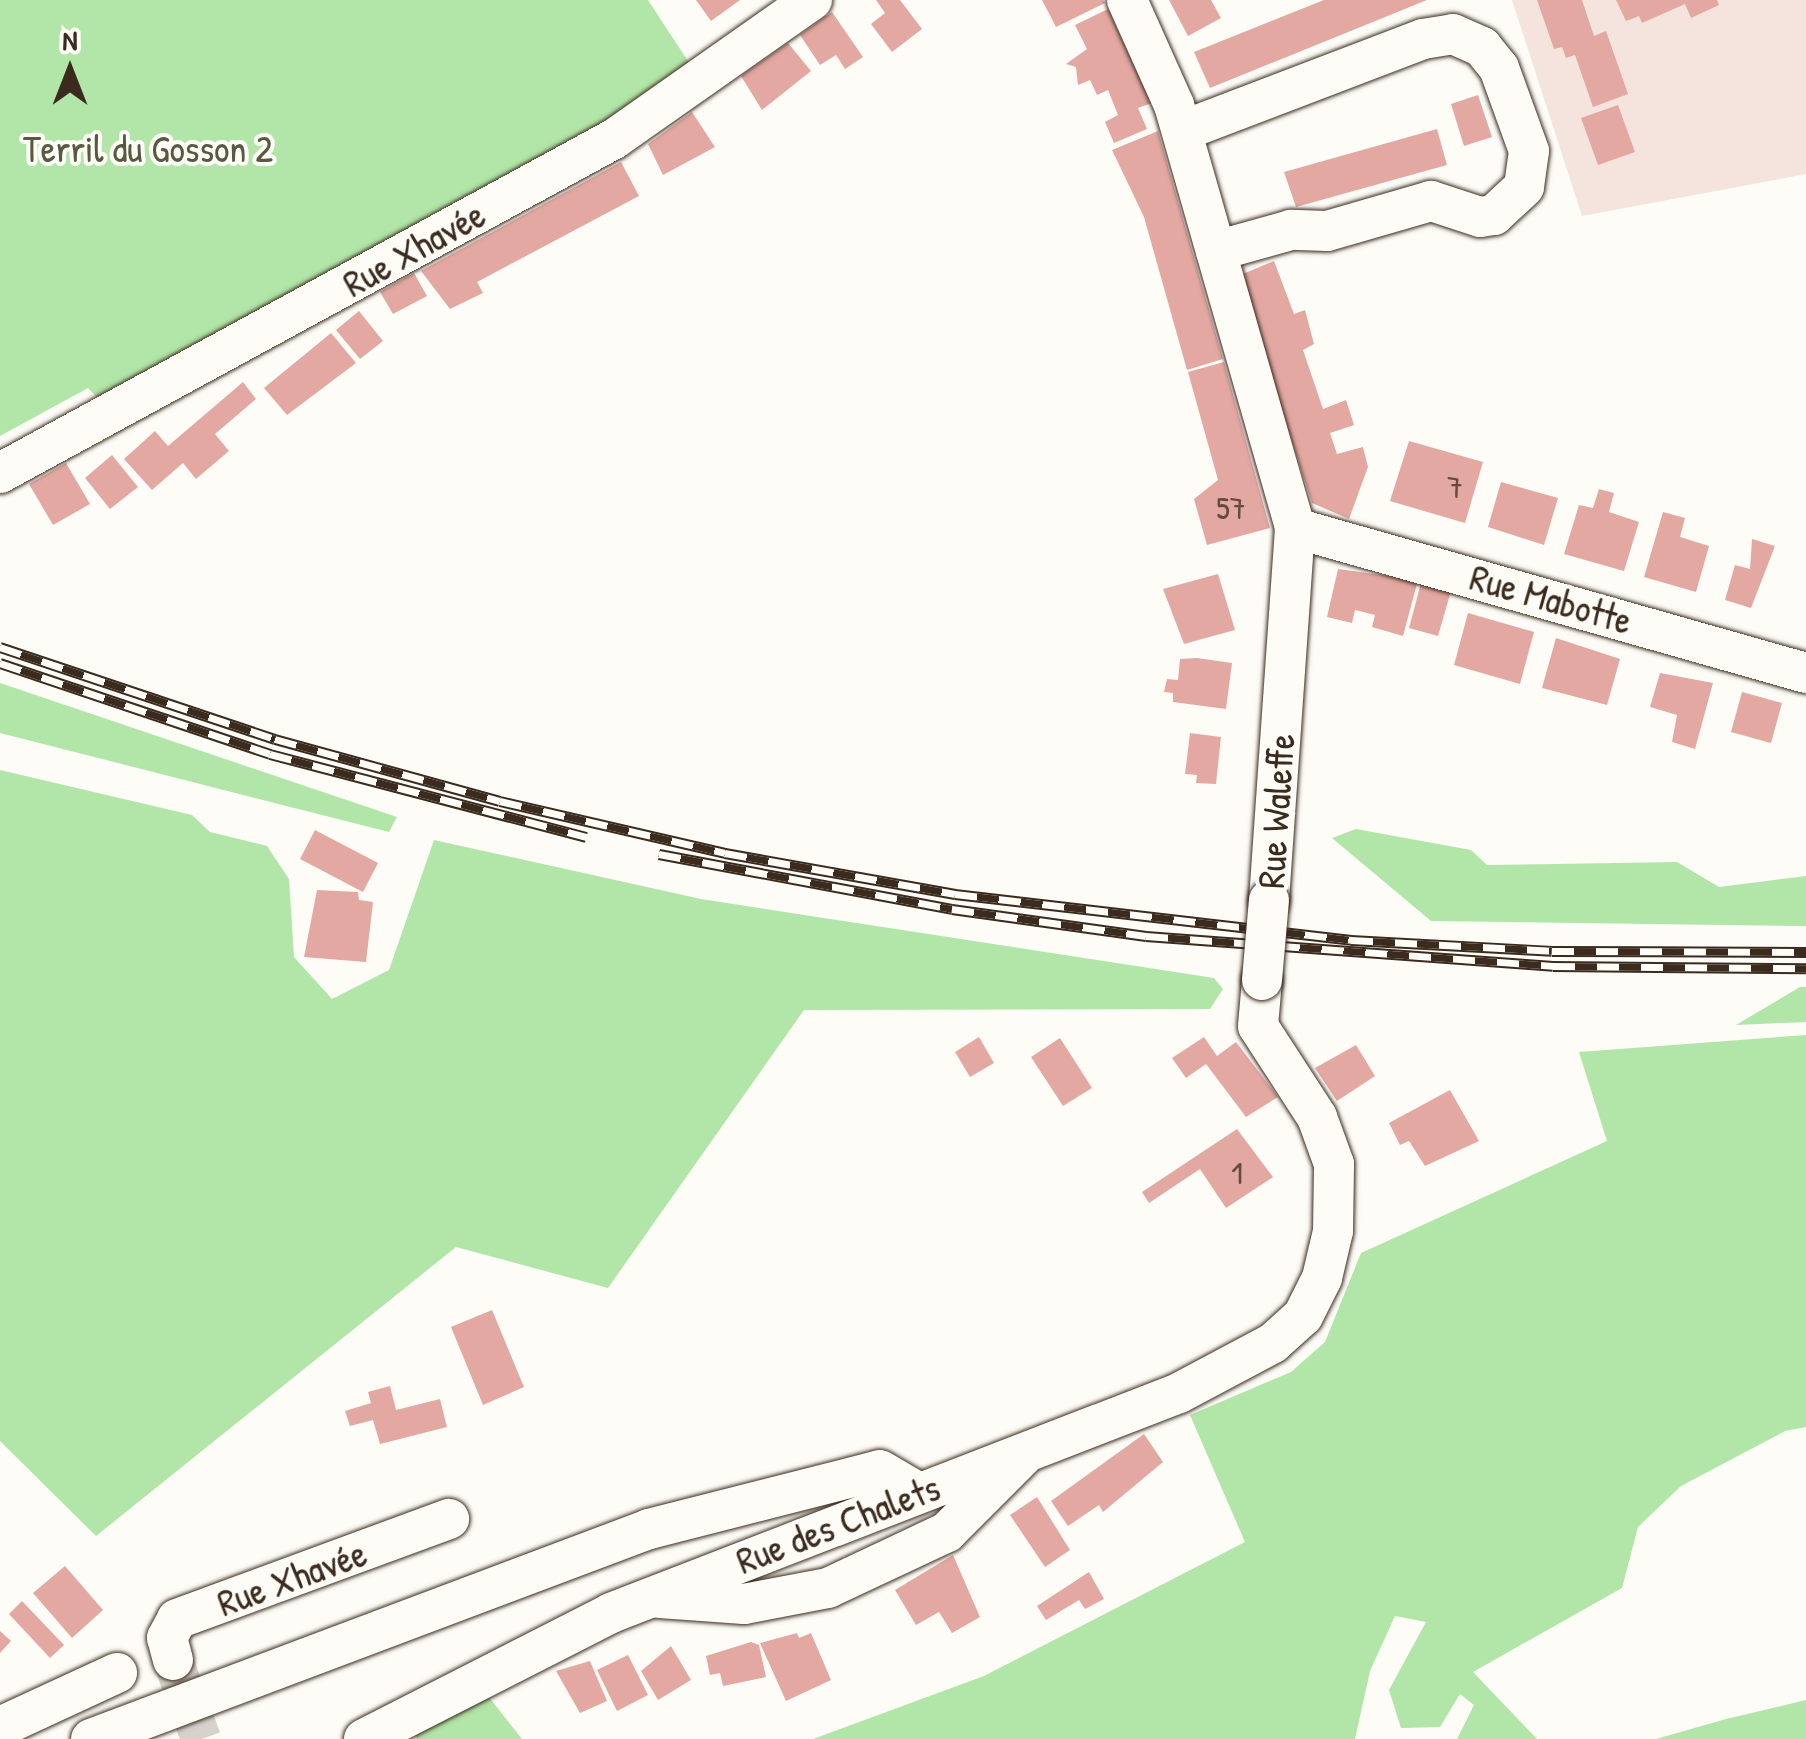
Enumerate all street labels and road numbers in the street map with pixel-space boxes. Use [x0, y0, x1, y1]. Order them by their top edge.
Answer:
street label: Rue Xhavée [335, 191, 493, 307]
street label: Rue Mabotte [1465, 554, 1637, 644]
street label: Rue Waleffe [1248, 732, 1304, 890]
street label: Rue des Chalets [730, 1464, 946, 1584]
street label: Rue Xhavée [211, 1530, 373, 1626]

